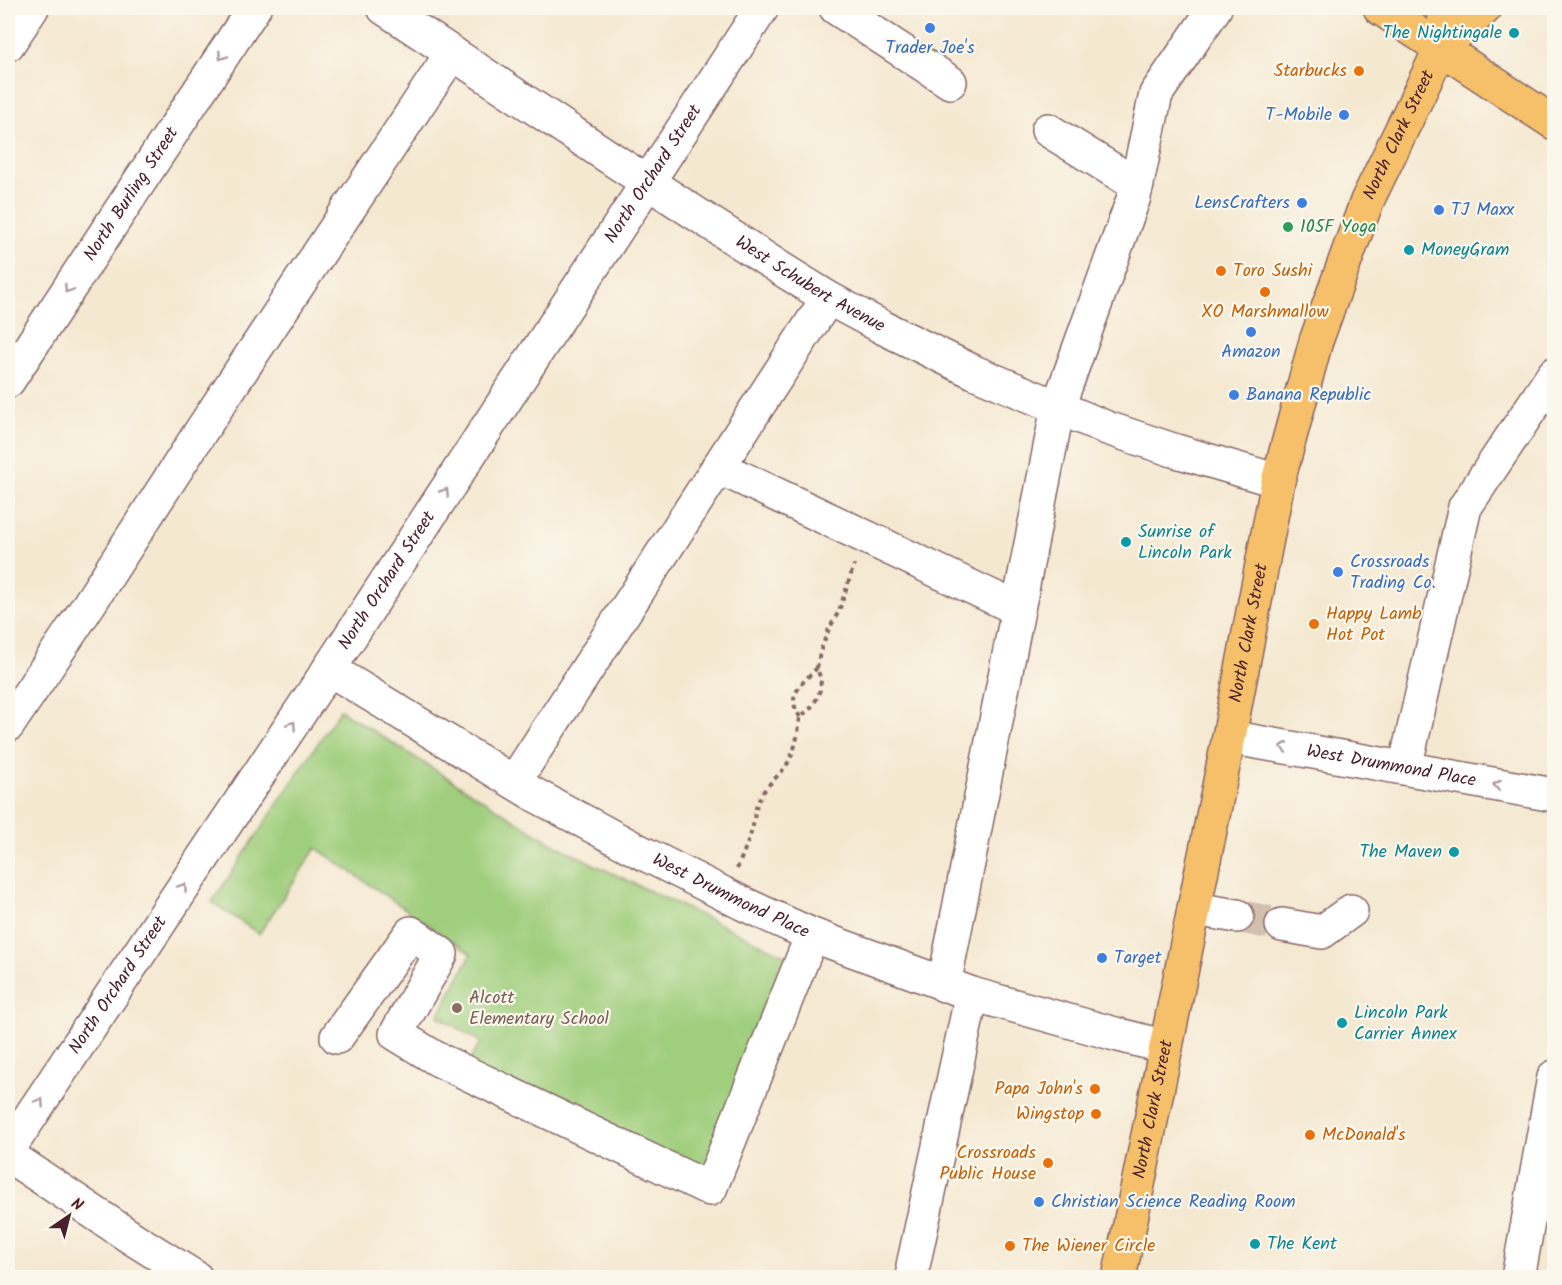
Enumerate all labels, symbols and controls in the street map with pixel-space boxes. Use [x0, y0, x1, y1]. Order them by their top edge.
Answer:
place label: The Nightingale [1382, 19, 1502, 48]
marker: Trader Joe's [923, 21, 937, 35]
marker: The Nightingale [1507, 26, 1521, 40]
place label: Trader Joe's [885, 34, 975, 63]
one-way arrow [218, 50, 229, 61]
place label: Starbucks [1274, 57, 1347, 86]
marker: Starbucks [1352, 64, 1366, 78]
street label: North Clark Street [1355, 64, 1443, 205]
street label: North Orchard Street [597, 98, 710, 249]
place label: T-Mobile [1266, 101, 1332, 130]
marker: T-Mobile [1337, 108, 1351, 122]
street label: North Burling Street [76, 120, 187, 267]
place label: LensCrafters [1194, 189, 1290, 218]
marker: LensCrafters [1295, 196, 1309, 210]
place label: TJ Maxx [1451, 196, 1515, 225]
marker: TJ Maxx [1432, 203, 1446, 217]
place label: 105F Yoga [1300, 213, 1376, 242]
marker: 105F Yoga [1281, 220, 1295, 234]
street label: West Schubert Avenue [729, 228, 890, 341]
place label: MoneyGram [1421, 236, 1509, 265]
marker: MoneyGram [1402, 243, 1416, 257]
place label: Toro Sushi [1233, 257, 1313, 286]
marker: Toro Sushi [1214, 264, 1228, 278]
one-way arrow [64, 282, 75, 293]
marker: XO Marshmallow [1258, 285, 1272, 299]
place label: XO Marshmallow [1201, 298, 1330, 327]
marker: Amazon [1244, 325, 1258, 339]
place label: Amazon [1221, 338, 1281, 367]
place label: Banana Republic [1246, 381, 1371, 410]
marker: Banana Republic [1227, 388, 1241, 402]
one-way arrow [438, 488, 449, 499]
street label: North Orchard Street [331, 504, 444, 656]
place label: Sunrise of Lincoln Park [1138, 518, 1232, 568]
marker: Sunrise of Lincoln Park [1119, 535, 1133, 549]
place label: Crossroads Trading Co. [1350, 548, 1436, 598]
street label: North Clark Street [1221, 560, 1277, 705]
marker: Crossroads Trading Co. [1331, 565, 1345, 579]
place label: Happy Lamb Hot Pot [1326, 600, 1422, 650]
marker: Happy Lamb Hot Pot [1307, 617, 1321, 631]
one-way arrow [284, 721, 296, 731]
street label: West Drummond Place [1304, 737, 1479, 795]
one-way arrow [1280, 741, 1290, 754]
one-way arrow [1492, 779, 1502, 791]
place label: The Maven [1359, 838, 1442, 867]
marker: The Maven [1447, 845, 1461, 859]
street label: West Drummond Place [647, 846, 814, 946]
one-way arrow [176, 883, 187, 894]
street label: North Orchard Street [61, 909, 175, 1060]
place label: Target [1114, 944, 1163, 973]
marker: Target [1095, 951, 1109, 965]
place label: Alcott Elementary School [469, 984, 610, 1034]
place label: Lincoln Park Carrier Annex [1354, 999, 1457, 1049]
marker: Alcott Elementary School [450, 1001, 464, 1015]
marker: Lincoln Park Carrier Annex [1335, 1016, 1349, 1030]
street label: North Clark Street [1125, 1036, 1182, 1182]
place label: Papa John's [994, 1075, 1083, 1104]
marker: Papa John's [1088, 1082, 1102, 1096]
one-way arrow [33, 1097, 44, 1108]
place label: Wingstop [1016, 1100, 1084, 1129]
marker: Wingstop [1089, 1107, 1103, 1121]
place label: McDonald's [1322, 1121, 1406, 1150]
marker: McDonald's [1303, 1128, 1317, 1142]
place label: Crossroads Public House [940, 1139, 1036, 1189]
marker: Crossroads Public House [1041, 1156, 1055, 1170]
north arrow [39, 1186, 99, 1246]
place label: Christian Science Reading Room [1051, 1188, 1296, 1217]
text: N [65, 1192, 88, 1218]
marker: Christian Science Reading Room [1032, 1195, 1046, 1209]
place label: The Kent [1267, 1230, 1338, 1259]
place label: The Wiener Circle [1022, 1232, 1155, 1261]
marker: The Kent [1248, 1237, 1262, 1251]
marker: The Wiener Circle [1003, 1239, 1017, 1253]

